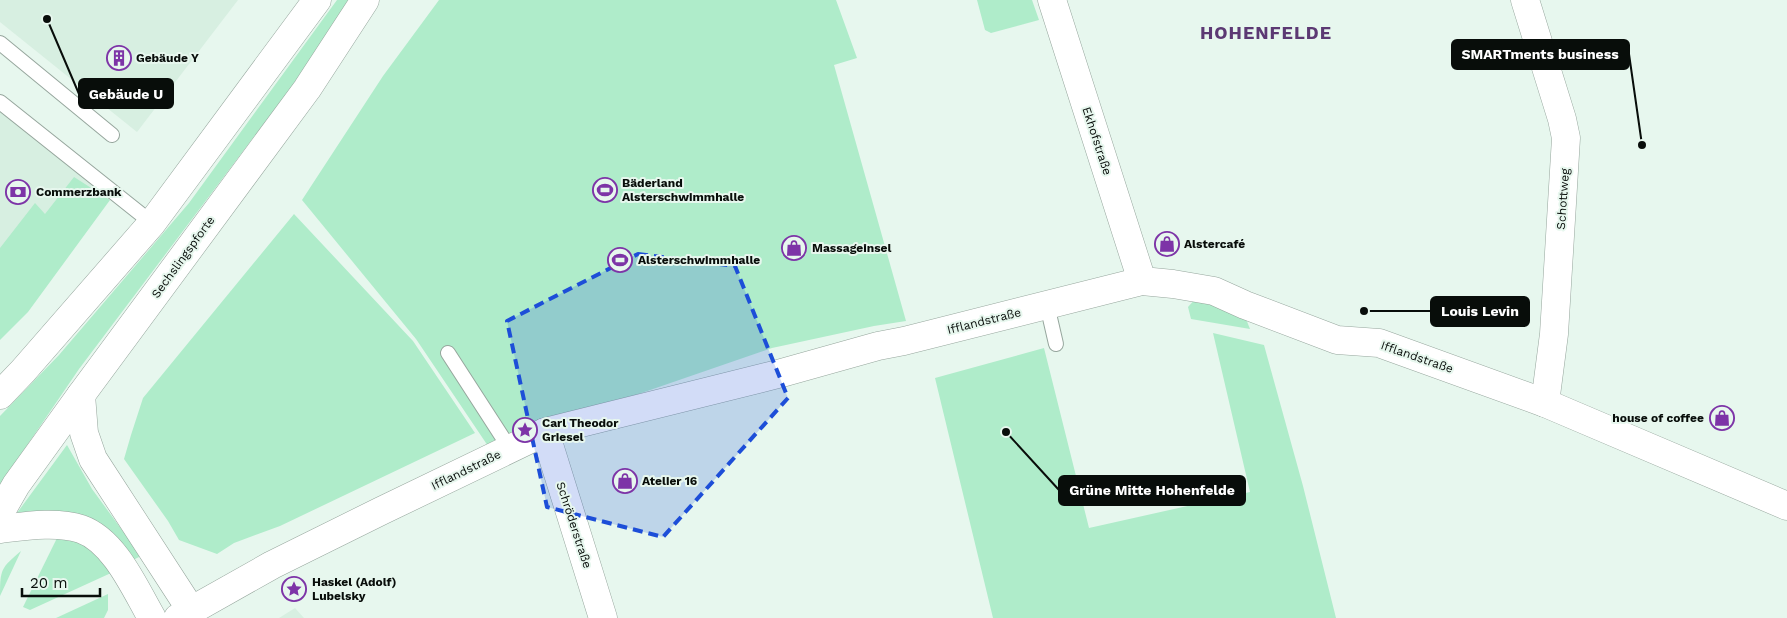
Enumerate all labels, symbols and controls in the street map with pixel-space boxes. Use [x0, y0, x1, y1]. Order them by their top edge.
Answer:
district label: HOHENFELDE [1200, 22, 1332, 43]
callout: SMARTments business [1452, 40, 1629, 69]
building icon: Gebäude Y [106, 45, 132, 71]
text: SMARTments business [1461, 46, 1619, 62]
place label: Gebäude Y [136, 51, 199, 65]
callout: Gebäude U [79, 79, 173, 108]
text: Gebäude U [89, 86, 163, 102]
street label: Ekhofstraße [1079, 105, 1115, 177]
street label: Schottweg [1554, 167, 1572, 230]
place label: Bäderland Alsterschwimmhalle [622, 176, 744, 204]
sports icon: Bäderland Alsterschwimmhalle [592, 177, 618, 203]
bank icon: Commerzbank [5, 179, 31, 205]
place label: Commerzbank [36, 185, 122, 199]
street label: Sechslingspforte [149, 213, 217, 301]
shop icon: Alstercafé [1154, 231, 1180, 257]
shop icon: Massageinsel [781, 235, 807, 261]
place label: Alstercafé [1184, 237, 1245, 251]
place label: Massageinsel [812, 241, 892, 255]
sports icon: Alsterschwimmhalle [607, 247, 633, 273]
place label: Alsterschwimmhalle [638, 253, 760, 267]
callout: Louis Levin [1431, 297, 1529, 326]
text: Louis Levin [1441, 303, 1519, 319]
street label: Ifflandstraße [946, 305, 1022, 337]
street label: Ifflandstraße [1379, 338, 1455, 376]
shop icon: house of coffee [1709, 405, 1735, 431]
place label: house of coffee [1612, 411, 1704, 425]
place label: Carl Theodor Griesel [542, 416, 619, 444]
place icon: Carl Theodor Griesel [512, 417, 538, 443]
street label: Ifflandstraße [429, 447, 503, 493]
shop icon: Atelier 16 [612, 468, 638, 494]
place label: Atelier 16 [642, 474, 697, 488]
callout: Grüne Mitte Hohenfelde [1059, 476, 1245, 505]
street label: Schröderstraße [553, 480, 595, 570]
text: Grüne Mitte Hohenfelde [1069, 482, 1235, 498]
scale bar [22, 566, 100, 598]
text: 20 m [30, 574, 68, 592]
place label: Haskel (Adolf) Lubelsky [312, 575, 396, 603]
place icon: Haskel (Adolf) Lubelsky [281, 576, 307, 602]

